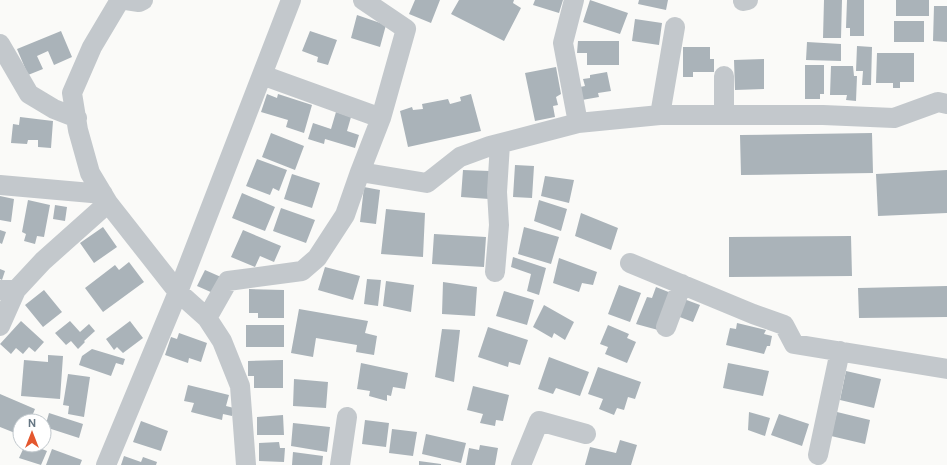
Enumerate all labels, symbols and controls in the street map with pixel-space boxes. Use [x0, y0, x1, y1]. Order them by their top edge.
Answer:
north arrow [12, 413, 52, 453]
text: N [28, 416, 36, 430]

